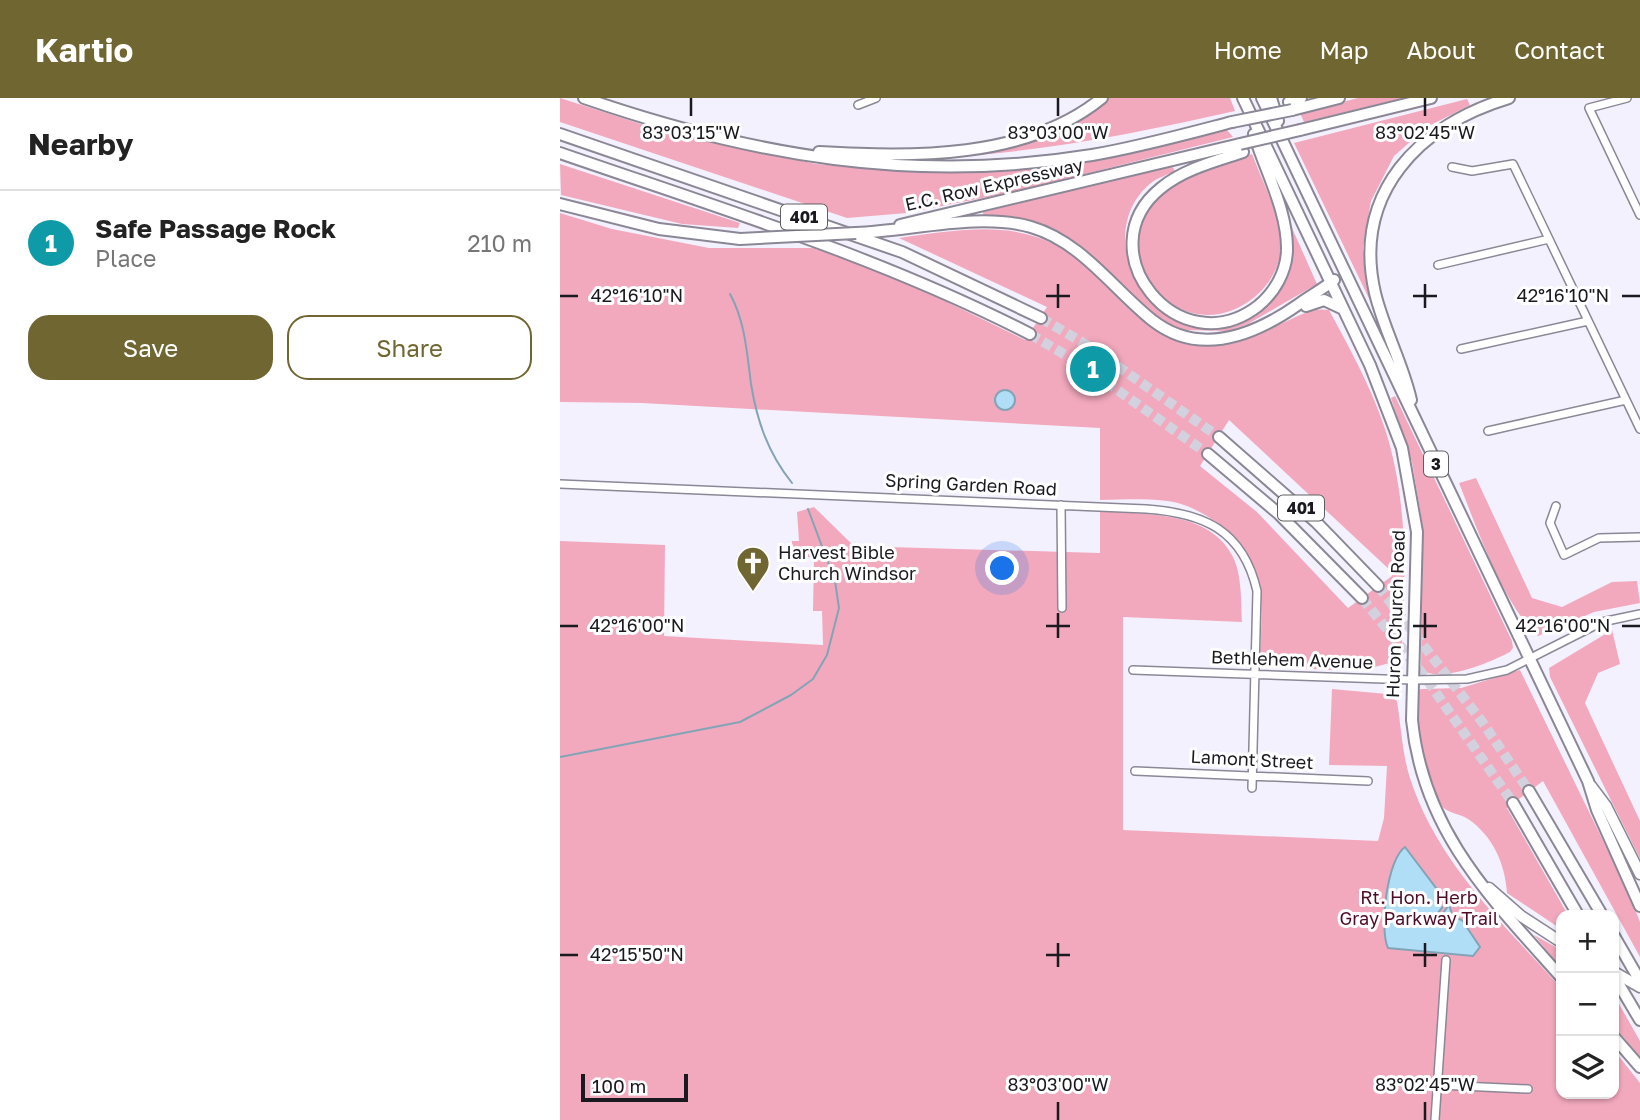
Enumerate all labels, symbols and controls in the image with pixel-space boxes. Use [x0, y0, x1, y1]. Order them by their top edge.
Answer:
text: Kartio [35, 30, 133, 69]
text: Home [1214, 35, 1282, 64]
text: Map [1320, 35, 1369, 64]
text: About [1407, 35, 1476, 64]
text: Contact [1514, 35, 1605, 64]
text: 83°03'15"W [642, 121, 740, 143]
text: 83°03'00"W [1007, 121, 1109, 143]
text: 83°02'45"W [1375, 121, 1475, 143]
text: Nearby [28, 126, 133, 162]
street label: E.C. Row Expressway [903, 153, 1085, 215]
road number: 401 [781, 204, 827, 230]
text: Safe Passage Rock [95, 213, 336, 244]
text: 1 [45, 229, 57, 257]
text: 210 m [467, 229, 532, 257]
text: Place [95, 244, 156, 272]
text: 42°16'10"N [591, 284, 683, 306]
text: 42°16'10"N [1517, 284, 1609, 306]
button: Save [28, 315, 273, 380]
button: Share [287, 315, 532, 380]
pin: 1 [1070, 343, 1116, 395]
road number: 3 [1424, 452, 1448, 476]
street label: Spring Garden Road [885, 469, 1057, 499]
road number: 401 [1278, 496, 1324, 520]
street label: Huron Church Road [1381, 529, 1409, 698]
place label: Harvest Bible Church Windsor [778, 541, 916, 584]
church icon: Harvest Bible Church Windsor [734, 544, 772, 593]
your location [985, 551, 1019, 585]
text: 42°16'00"N [589, 614, 685, 636]
text: 42°16'00"N [1515, 614, 1611, 636]
street label: Bethlehem Avenue [1211, 645, 1374, 673]
street label: Lamont Street [1190, 745, 1314, 773]
park label: Rt. Hon. Herb Gray Parkway Trail [1340, 886, 1499, 929]
map controls [1556, 910, 1619, 1099]
button: + [1556, 910, 1619, 973]
text: 42°15'50"N [590, 943, 684, 965]
button: − [1556, 973, 1619, 1036]
button: layers [1556, 1036, 1619, 1099]
scale bar [581, 1071, 688, 1103]
text: 83°03'00"W [1007, 1073, 1109, 1095]
text: 83°02'45"W [1375, 1073, 1475, 1095]
text: 100 m [592, 1074, 646, 1097]

